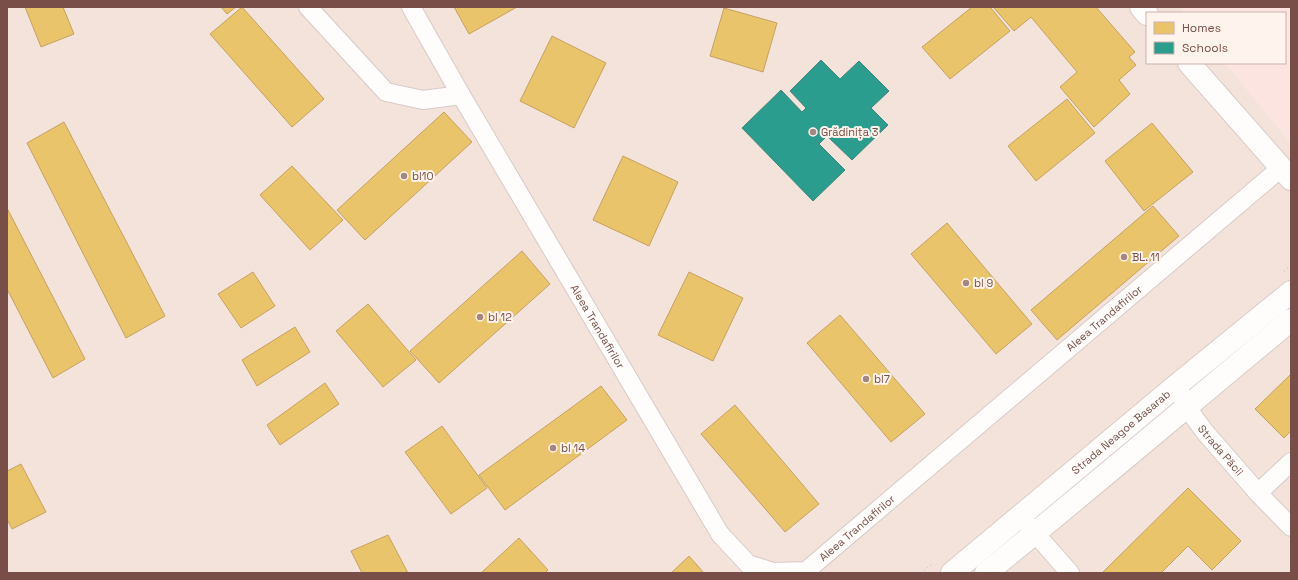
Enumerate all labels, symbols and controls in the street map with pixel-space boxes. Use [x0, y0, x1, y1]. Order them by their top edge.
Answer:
legend [1146, 12, 1286, 64]
text: Homes [1182, 20, 1221, 36]
text: Schools [1182, 40, 1228, 56]
place label: Grădinița 3 [821, 125, 879, 139]
marker: Grădinița 3 [808, 127, 818, 137]
place label: bl10 [412, 169, 433, 183]
marker: bl10 [399, 171, 409, 181]
place label: BL. 11 [1132, 250, 1160, 264]
marker: BL. 11 [1119, 252, 1129, 262]
place label: bl 9 [974, 276, 994, 290]
marker: bl 9 [961, 278, 971, 288]
street label: Aleea Trandafirilor [567, 282, 628, 371]
street label: Aleea Trandafirilor [1063, 282, 1145, 354]
place label: bl 12 [488, 310, 512, 324]
marker: bl 12 [475, 312, 485, 322]
place label: bl7 [874, 372, 890, 386]
marker: bl7 [861, 374, 871, 384]
street label: Strada Neagoe Basarab [1069, 387, 1173, 477]
street label: Strada Păcii [1195, 422, 1247, 479]
place label: bl 14 [561, 441, 585, 455]
marker: bl 14 [548, 443, 558, 453]
street label: Aleea Trandafirilor [816, 492, 898, 564]

